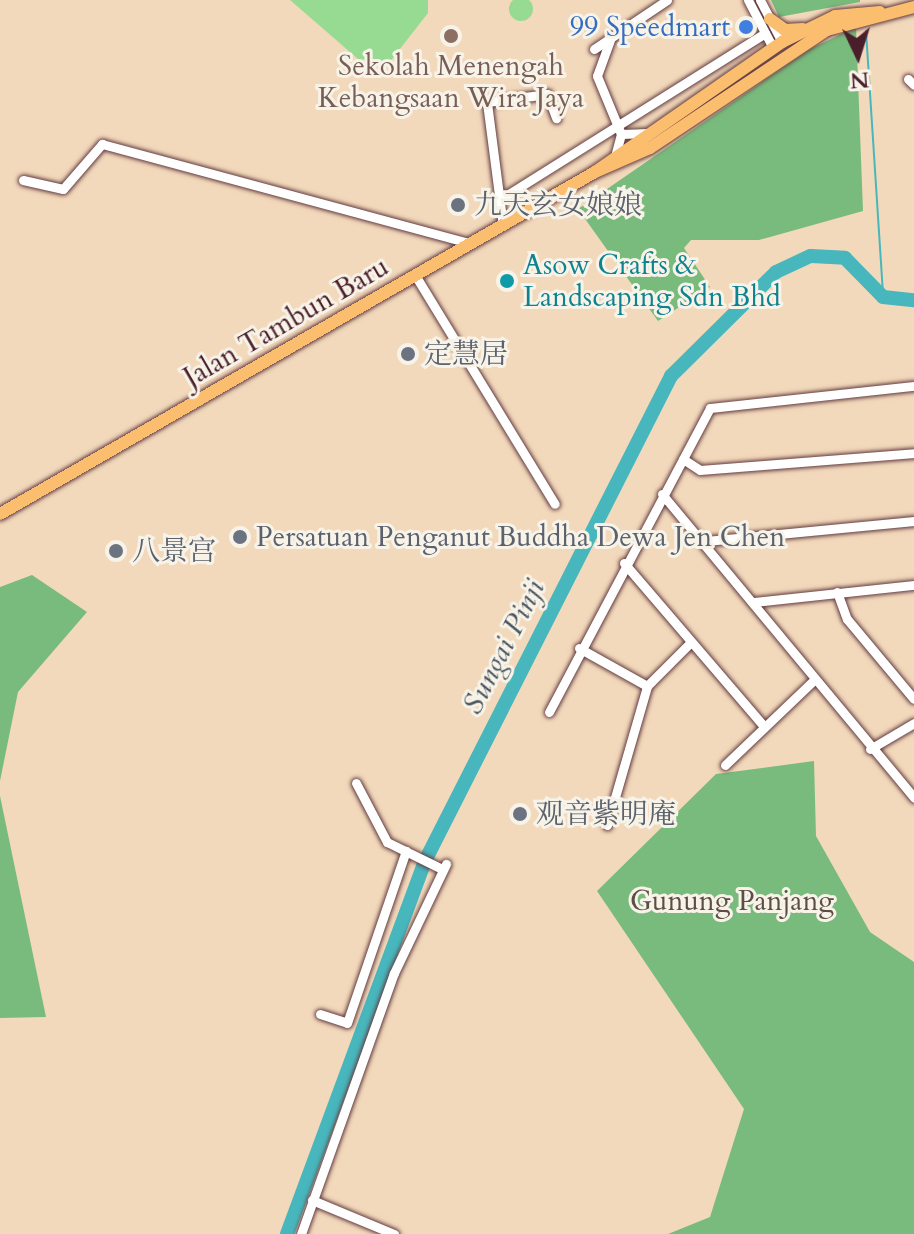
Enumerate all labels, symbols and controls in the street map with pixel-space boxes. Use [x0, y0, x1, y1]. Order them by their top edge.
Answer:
place label: 99 Speedmart [570, 10, 730, 44]
north arrow [818, 16, 898, 96]
marker: 99 Speedmart [737, 18, 755, 36]
marker: Sekolah Menengah Kebangsaan Wira Jaya [442, 27, 460, 45]
place label: Sekolah Menengah Kebangsaan Wira Jaya [318, 49, 584, 115]
text: N [849, 64, 870, 96]
place label: 九天玄女娘娘 [474, 188, 642, 222]
marker: 九天玄女娘娘 [449, 196, 467, 214]
place label: Asow Crafts & Landscaping Sdn Bhd [523, 248, 781, 314]
street label: Jalan Tambun Baru [178, 250, 394, 394]
marker: Asow Crafts & Landscaping Sdn Bhd [498, 272, 516, 290]
place label: 定慧居 [424, 337, 508, 371]
marker: 定慧居 [399, 345, 417, 363]
place label: Persatuan Penganut Buddha Dewa Jen Chen [256, 520, 785, 554]
marker: Persatuan Penganut Buddha Dewa Jen Chen [231, 528, 249, 546]
place label: 八景宫 [132, 534, 216, 568]
marker: 八景宫 [107, 542, 125, 560]
water label: Sungai Pinji [455, 574, 553, 720]
place label: 观音紫明庵 [536, 797, 676, 831]
marker: 观音紫明庵 [511, 805, 529, 823]
park label: Gunung Panjang [630, 884, 834, 918]

